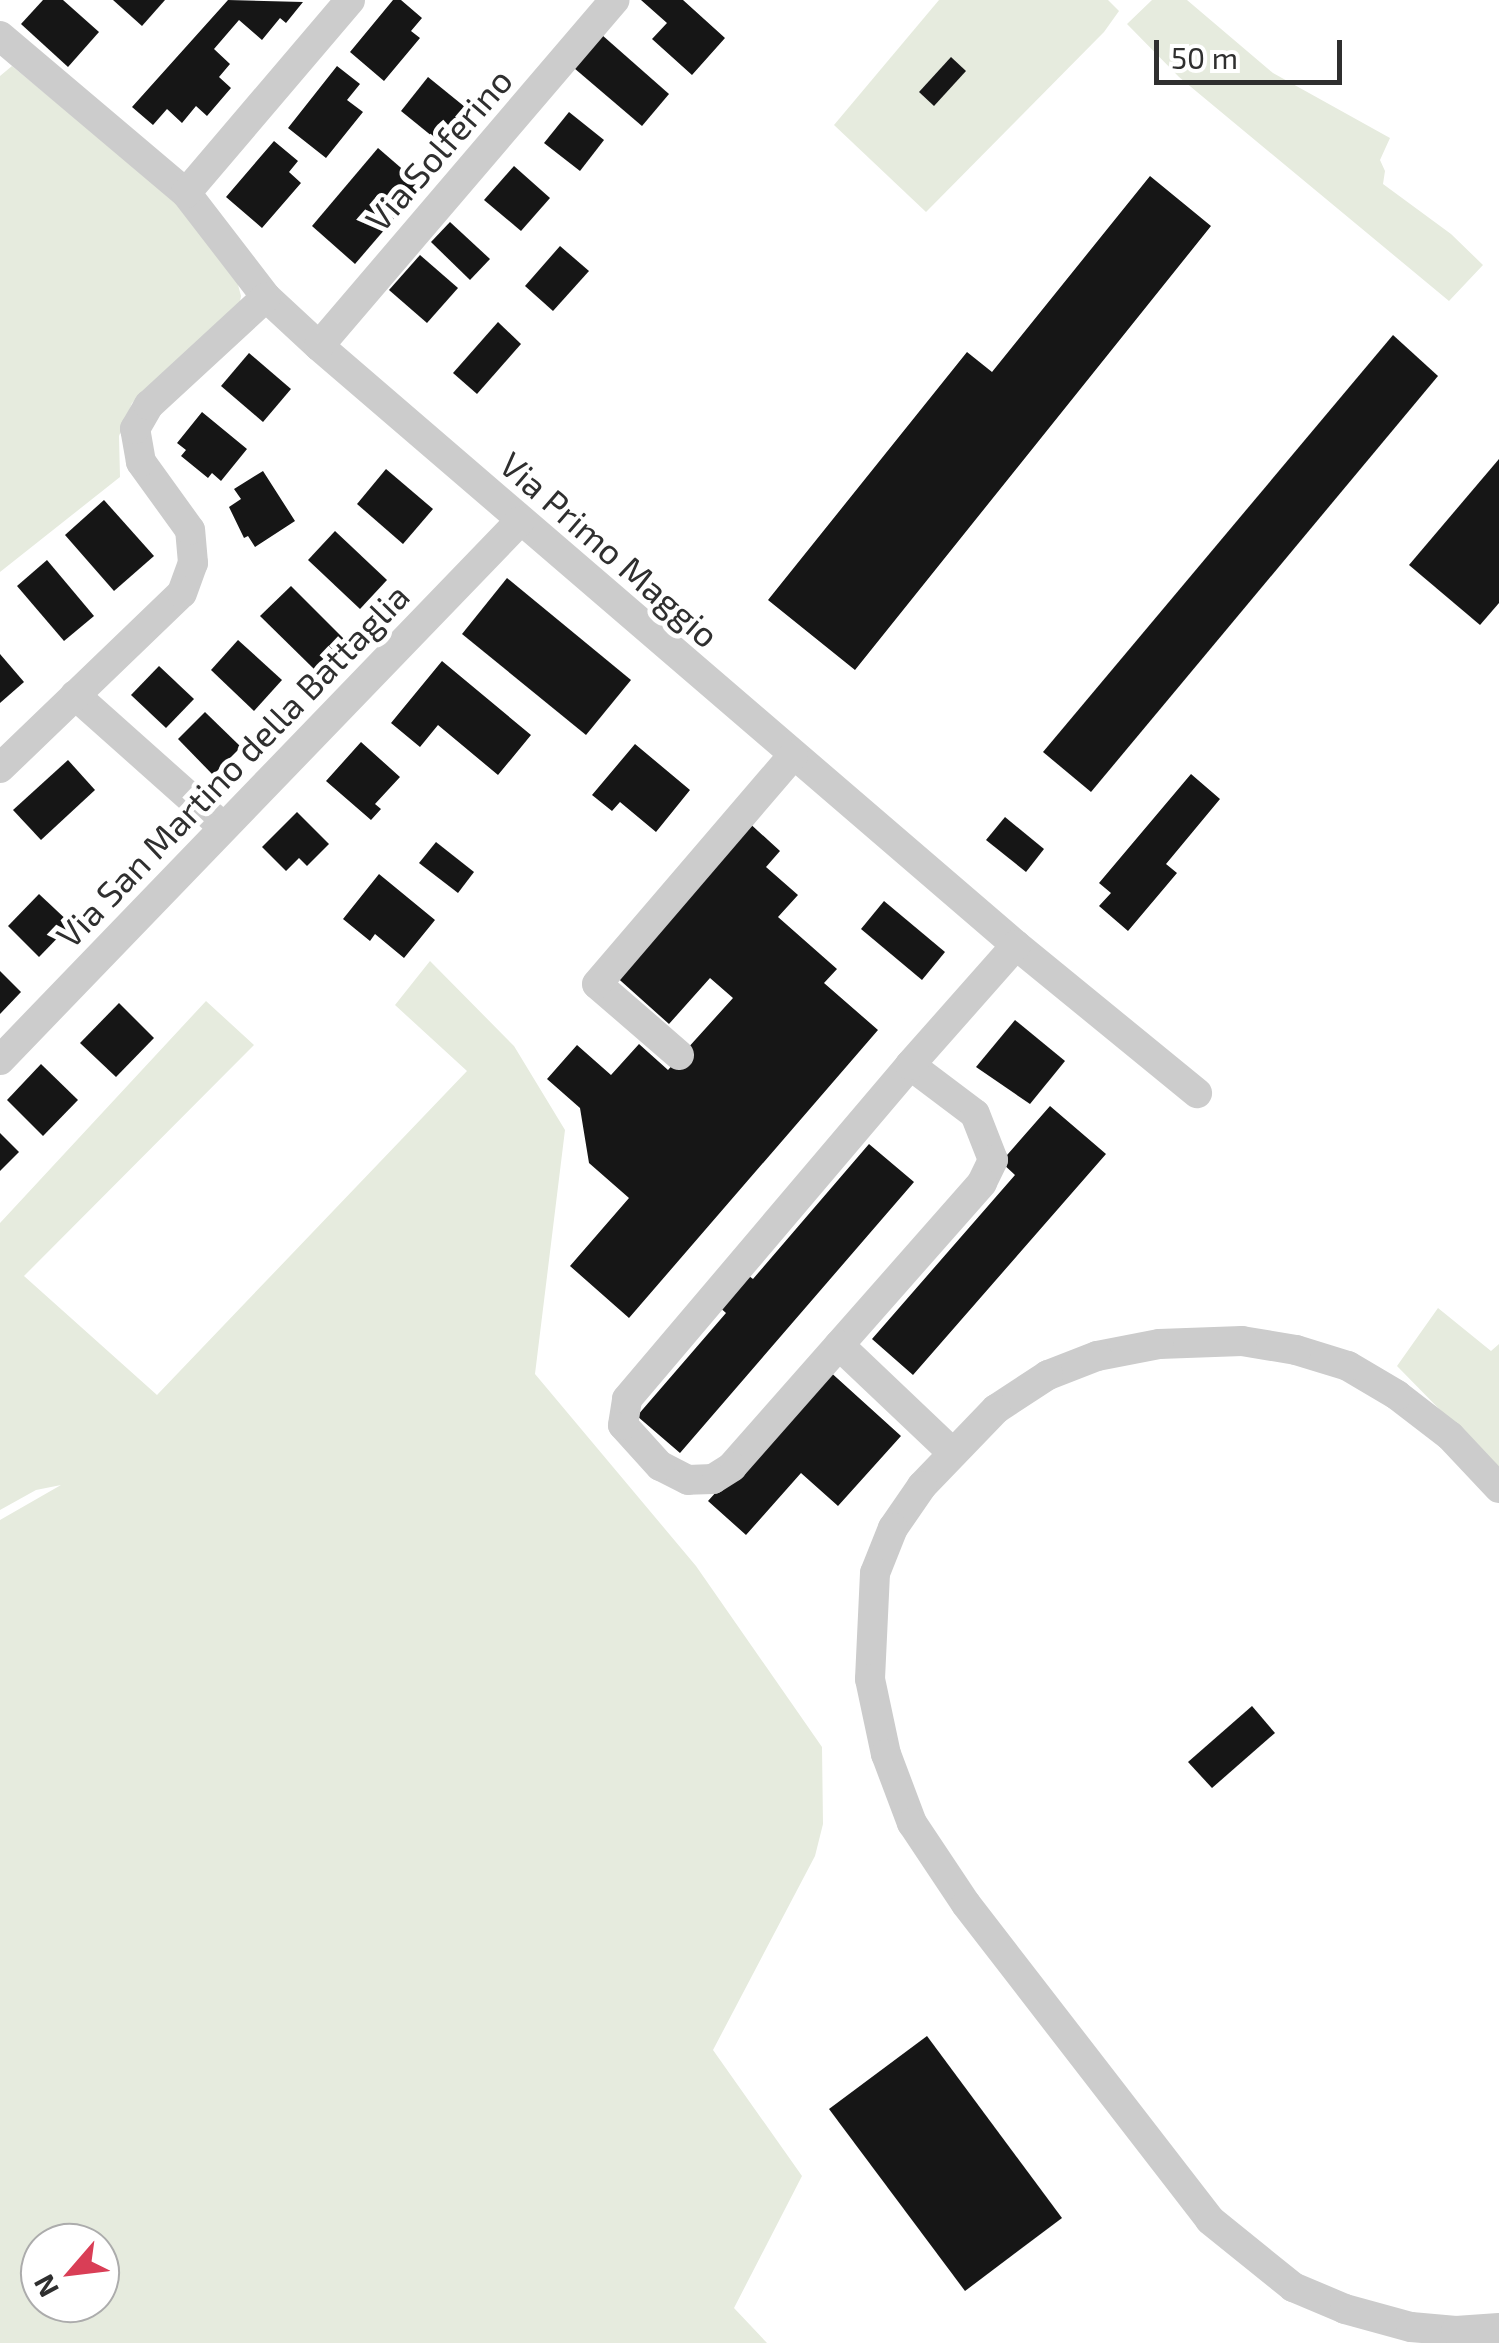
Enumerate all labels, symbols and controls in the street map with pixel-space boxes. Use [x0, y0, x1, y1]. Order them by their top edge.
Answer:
scale bar [1159, 20, 1346, 82]
text: 50 m [1171, 39, 1238, 75]
street label: Via Solferino [356, 59, 520, 239]
street label: Via Primo Maggio [492, 443, 728, 655]
street label: Via San Martino della Battaglia [47, 574, 417, 956]
north arrow [20, 2223, 120, 2323]
text: N [26, 2269, 65, 2303]

